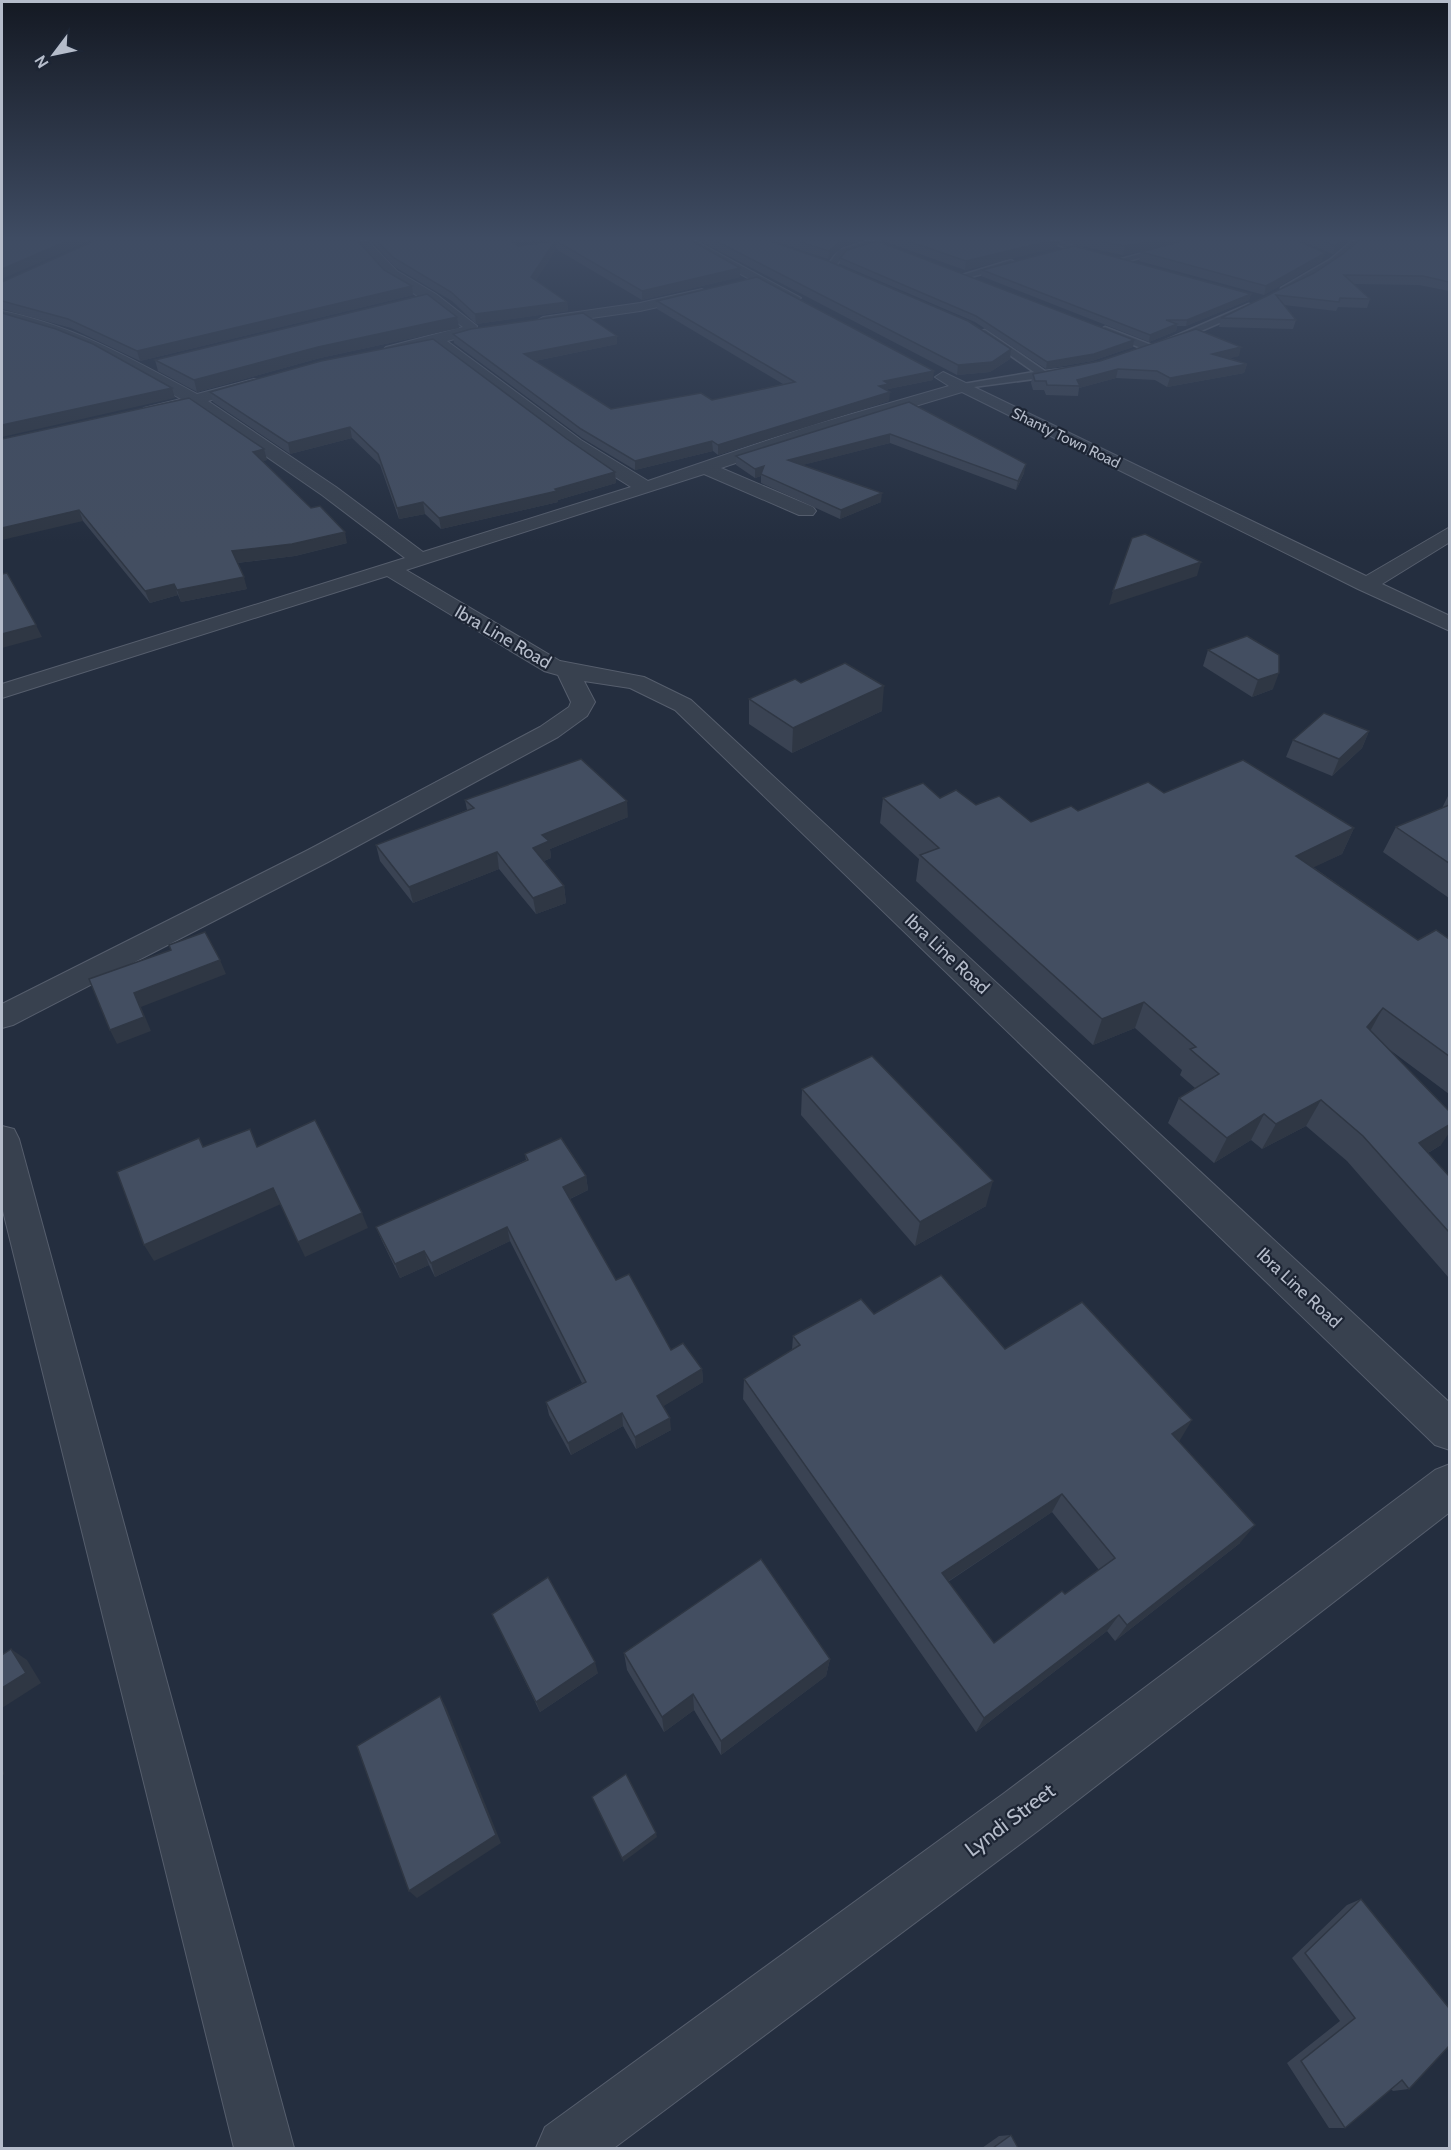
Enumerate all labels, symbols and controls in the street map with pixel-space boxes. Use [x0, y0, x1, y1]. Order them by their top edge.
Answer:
north arrow [24, 24, 84, 84]
text: N [31, 52, 53, 72]
street label: Shanty Town Road [1009, 404, 1123, 472]
street label: Ibra Line Road [451, 601, 555, 673]
street label: Ibra Line Road [900, 909, 994, 999]
street label: Ibra Line Road [1252, 1243, 1346, 1333]
street label: Lyndi Street [960, 1778, 1060, 1862]

